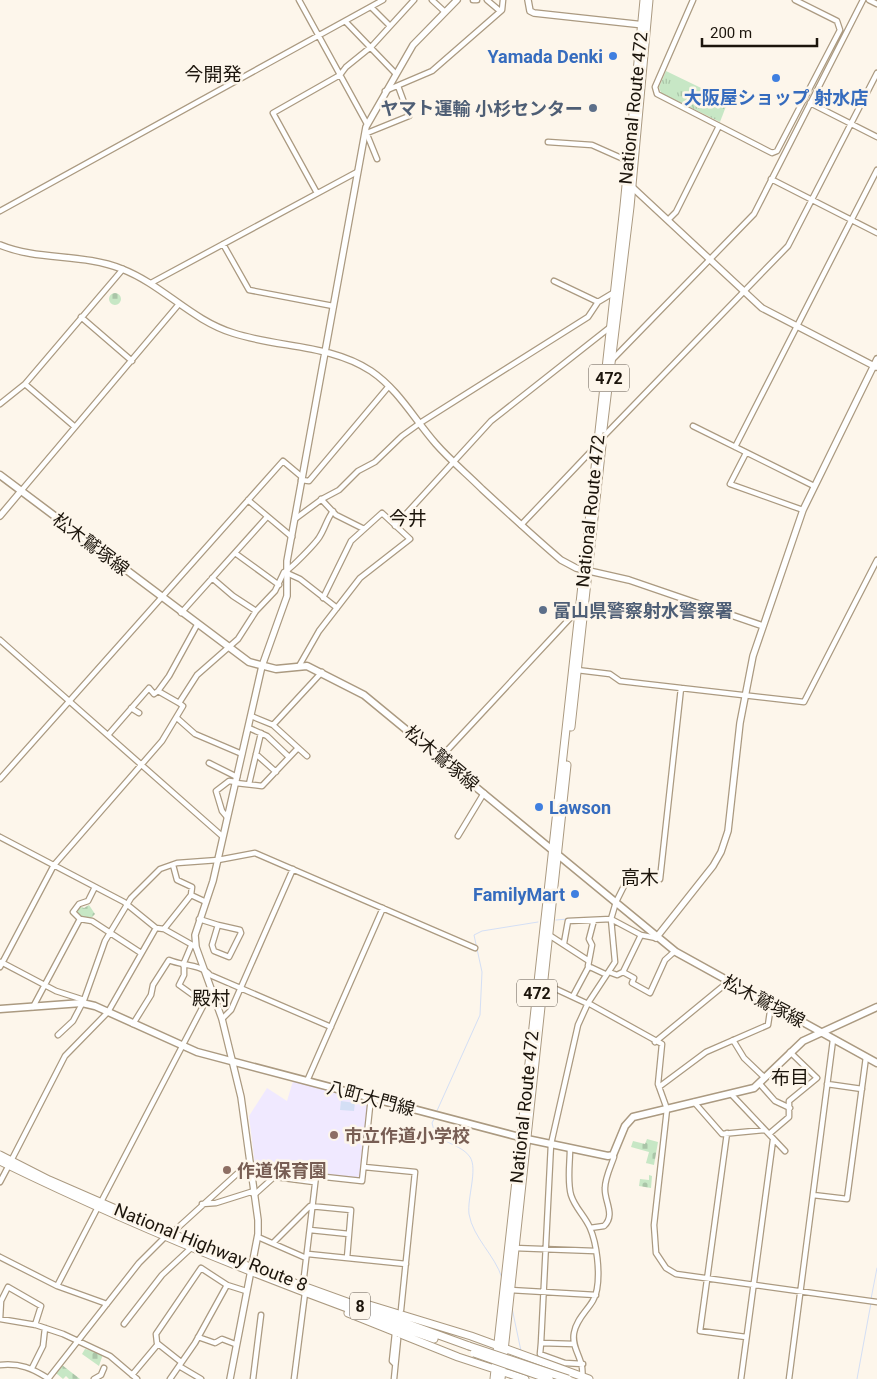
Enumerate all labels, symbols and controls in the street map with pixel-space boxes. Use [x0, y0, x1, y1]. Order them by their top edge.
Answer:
scale bar [702, 15, 817, 47]
text: 200 m [710, 24, 752, 42]
street label: National Route 472 [615, 31, 651, 185]
place label: Yamada Denki [487, 46, 603, 67]
marker: Yamada Denki [607, 50, 619, 62]
district label: 今開発 [184, 63, 242, 86]
marker: 大阪屋ショップ 射水店 [770, 72, 782, 84]
place label: 大阪屋ショップ 射水店 [684, 87, 868, 108]
place label: ヤマト運輸 小杉センター [381, 98, 583, 119]
marker: ヤマト運輸 小杉センター [587, 102, 599, 114]
road number: 472 [589, 364, 629, 392]
street label: National Route 472 [572, 434, 608, 588]
district label: 今井 [389, 507, 427, 530]
street label: 松木鷲塚線 [49, 509, 133, 579]
place label: 富山県警察射水警察署 [553, 600, 733, 621]
marker: 富山県警察射水警察署 [537, 604, 549, 616]
street label: 松木鷲塚線 [401, 721, 483, 795]
place label: Lawson [549, 797, 611, 818]
marker: Lawson [533, 801, 545, 813]
district label: 高木 [621, 866, 659, 889]
place label: FamilyMart [473, 884, 565, 905]
marker: FamilyMart [569, 888, 581, 900]
street label: 松木鷲塚線 [719, 971, 809, 1031]
road number: 472 [517, 980, 557, 1006]
district label: 殿村 [192, 987, 230, 1010]
street label: National Route 472 [506, 1030, 542, 1184]
district label: 布目 [771, 1066, 809, 1089]
street label: 八町大門線 [325, 1076, 417, 1120]
place label: 市立作道小学校 [344, 1125, 470, 1146]
marker: 市立作道小学校 [328, 1129, 340, 1141]
place label: 作道保育園 [237, 1160, 327, 1181]
marker: 作道保育園 [221, 1164, 233, 1176]
street label: National Highway Route 8 [111, 1199, 311, 1295]
road number: 8 [350, 1292, 370, 1320]

